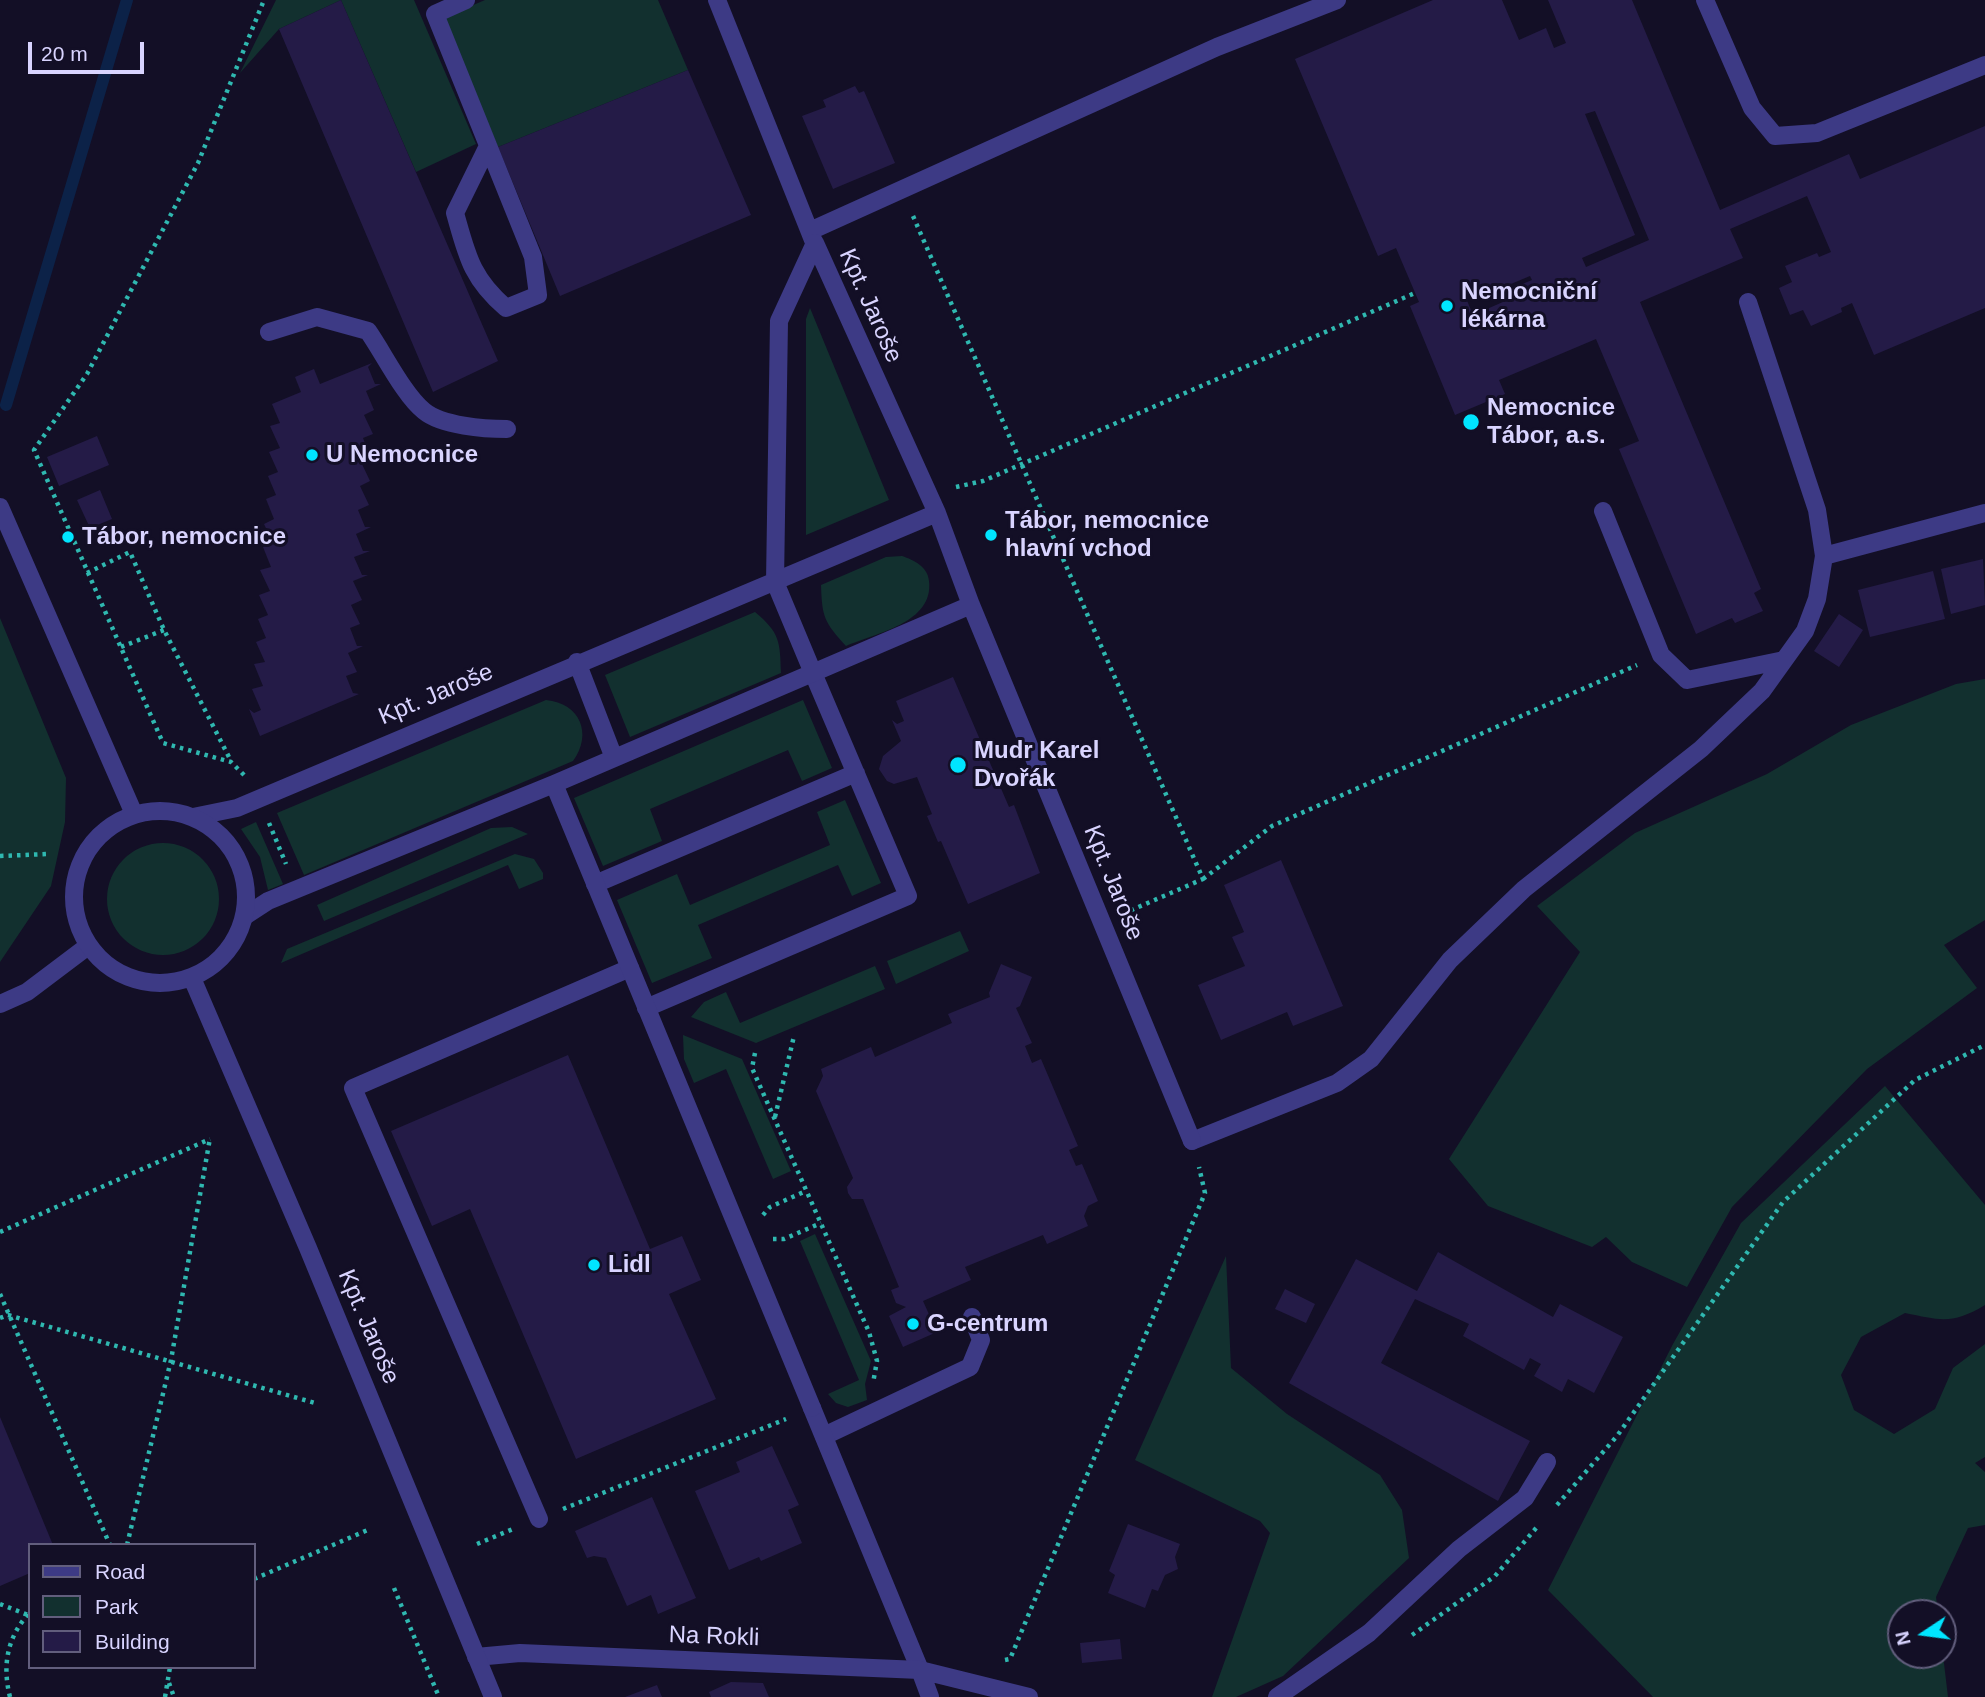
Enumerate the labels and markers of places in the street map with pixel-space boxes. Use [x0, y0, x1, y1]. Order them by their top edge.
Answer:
place label: Nemocniční lékárna [1461, 278, 1597, 334]
marker: Nemocniční lékárna [1439, 298, 1455, 314]
place label: Nemocnice Tábor, a.s. [1487, 394, 1615, 450]
marker: Nemocnice Tábor, a.s. [1461, 412, 1481, 432]
place label: U Nemocnice [326, 441, 478, 469]
marker: U Nemocnice [304, 447, 320, 463]
place label: Tábor, nemocnice hlavní vchod [1005, 507, 1209, 563]
place label: Tábor, nemocnice [82, 523, 286, 551]
marker: Tábor, nemocnice hlavní vchod [983, 527, 999, 543]
marker: Tábor, nemocnice [60, 529, 76, 545]
place label: Mudr Karel Dvořák [974, 737, 1099, 793]
marker: Mudr Karel Dvořák [948, 755, 968, 775]
place label: Lidl [608, 1251, 651, 1279]
marker: Lidl [586, 1257, 602, 1273]
place label: G-centrum [927, 1310, 1048, 1338]
marker: G-centrum [905, 1316, 921, 1332]

